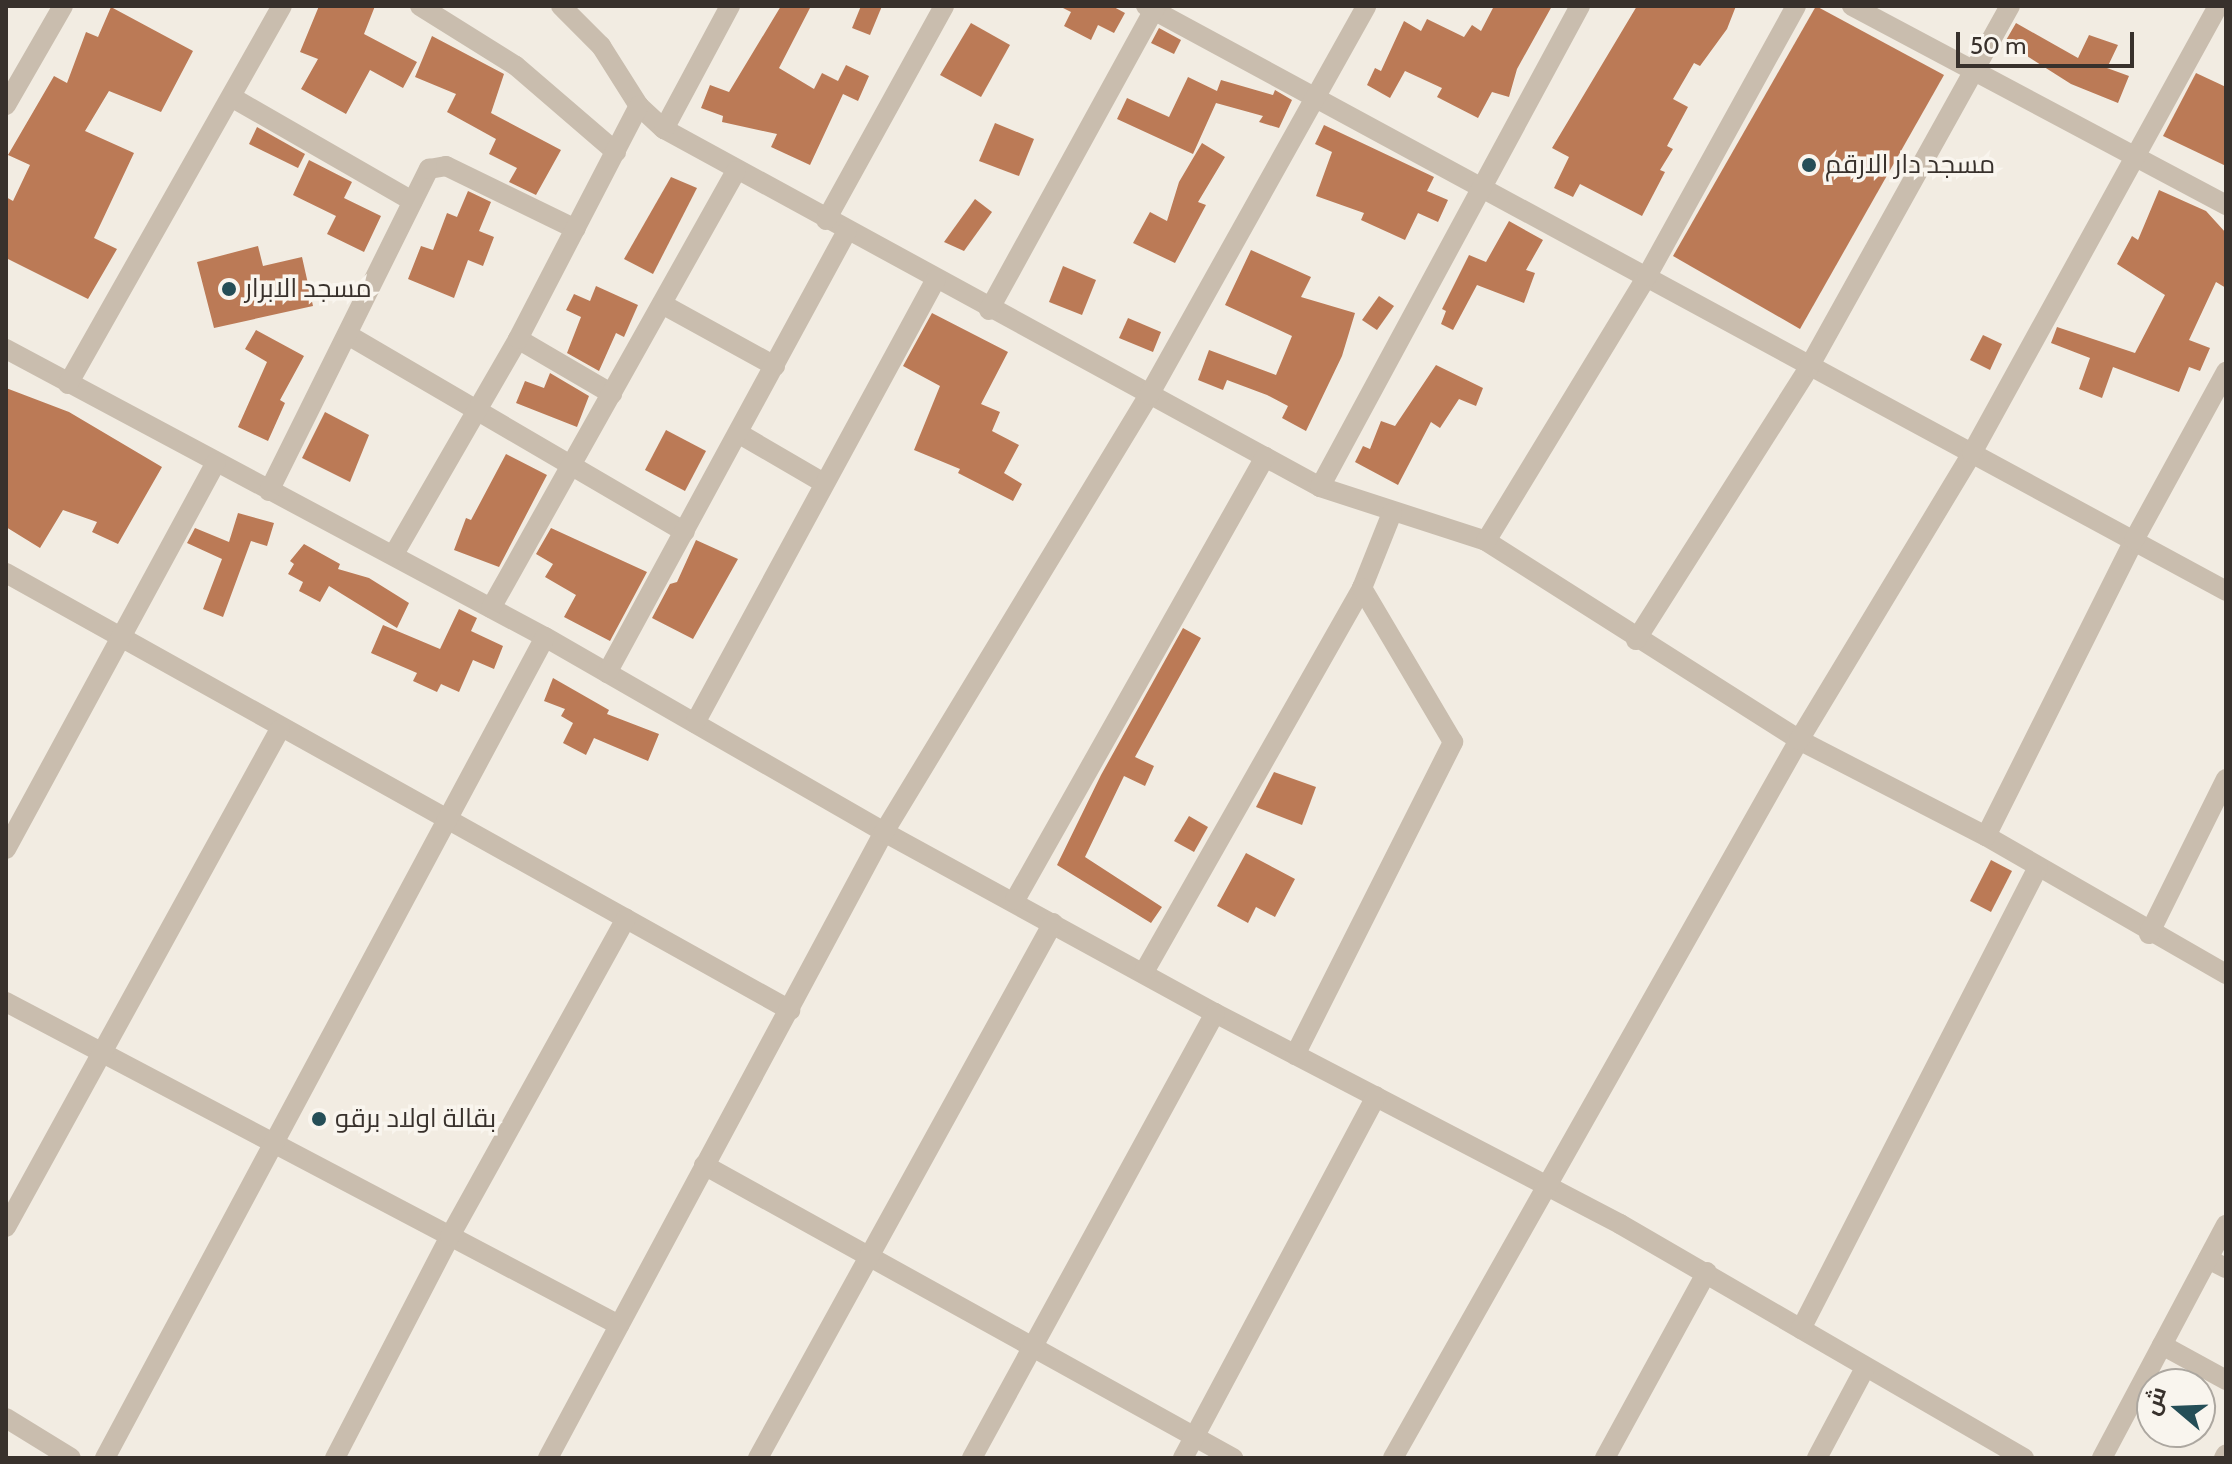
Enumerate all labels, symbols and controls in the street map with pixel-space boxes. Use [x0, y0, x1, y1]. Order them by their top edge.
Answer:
scale bar [1960, 16, 2138, 66]
text: 50 m [1970, 31, 2026, 60]
place label: مسجد دار الارقم [1825, 149, 1995, 181]
marker: مسجد دار الارقم [1800, 156, 1818, 174]
place label: مسجد الابرار [245, 273, 372, 305]
marker: مسجد الابرار [220, 280, 238, 298]
place label: بقالة اولاد برقو [335, 1103, 496, 1135]
marker: بقالة اولاد برقو [310, 1110, 328, 1128]
north arrow [2136, 1368, 2216, 1448]
text: ش [2137, 1383, 2172, 1418]

